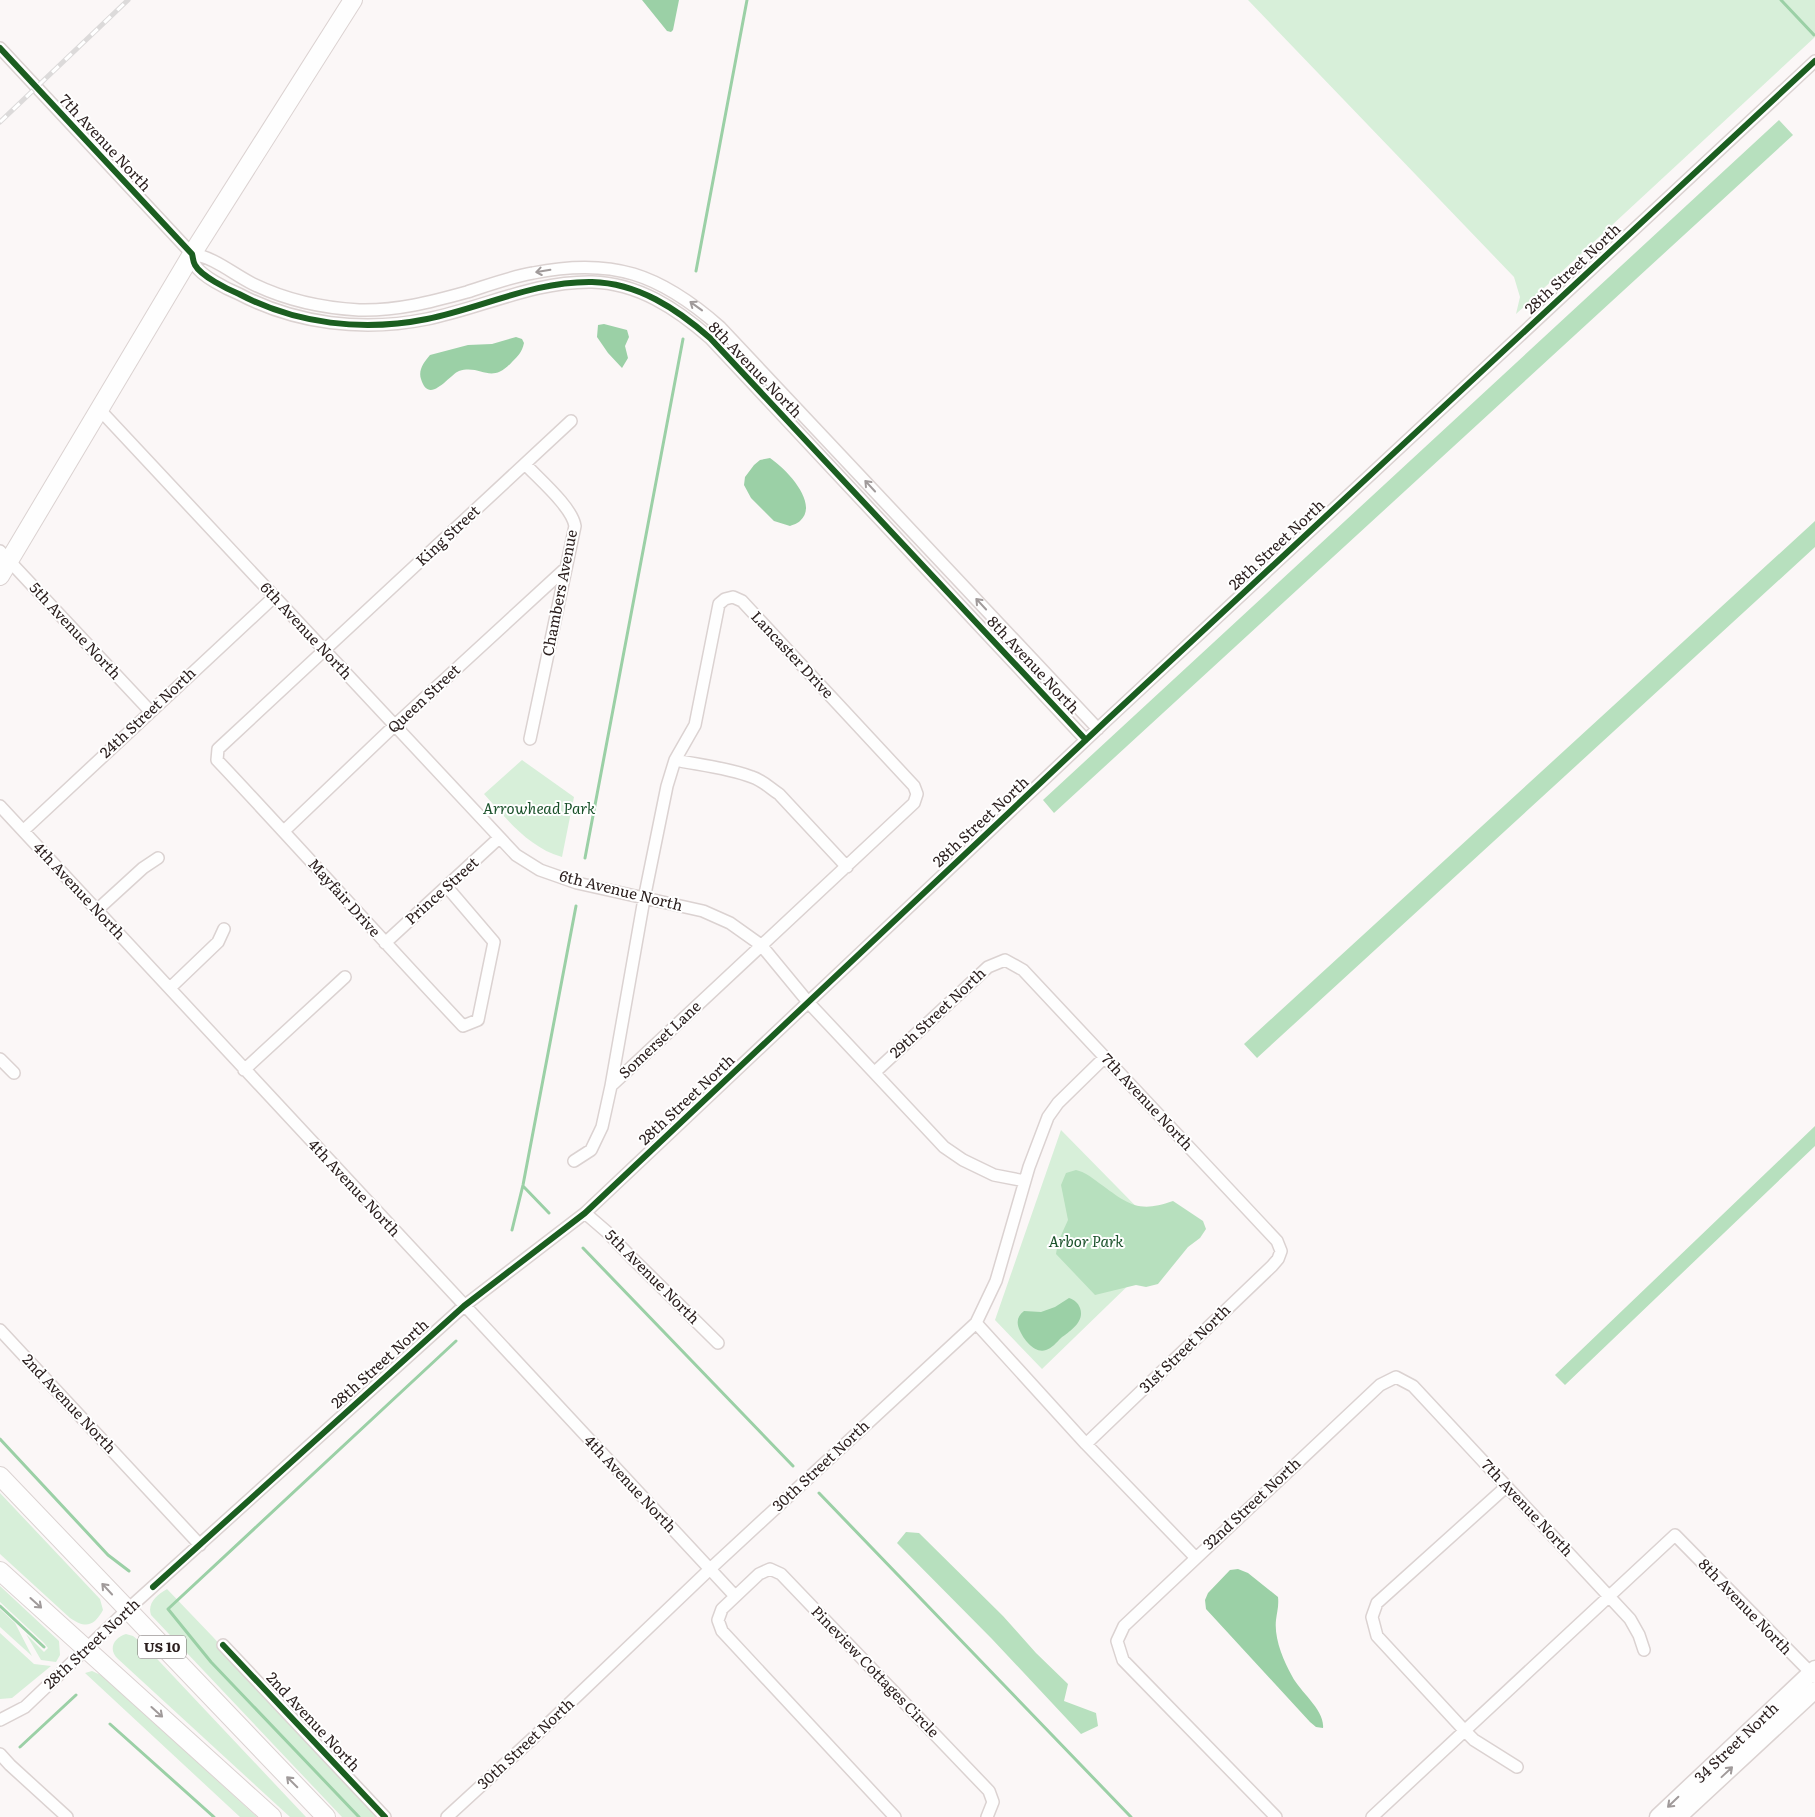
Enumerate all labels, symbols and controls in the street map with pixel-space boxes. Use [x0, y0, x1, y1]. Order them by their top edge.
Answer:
street label: 7th Avenue North [55, 88, 157, 196]
street label: 28th Street North [1519, 217, 1625, 319]
one-way arrow [535, 267, 551, 277]
one-way arrow [690, 301, 703, 312]
street label: 8th Avenue North [704, 315, 808, 422]
one-way arrow [864, 479, 876, 492]
street label: 28th Street North [1223, 493, 1329, 595]
street label: King Street [410, 499, 484, 571]
street label: Chambers Avenue [535, 527, 582, 658]
street label: 5th Avenue North [25, 576, 127, 684]
street label: 6th Avenue North [256, 576, 359, 684]
one-way arrow [975, 598, 987, 611]
street label: Lancaster Drive [746, 605, 840, 703]
street label: 8th Avenue North [983, 610, 1086, 718]
street label: Queen Street [381, 658, 465, 738]
street label: 24th Street North [94, 661, 200, 763]
street label: 28th Street North [927, 770, 1033, 872]
park label: Arrowhead Park [483, 796, 596, 819]
street label: 4th Avenue North [29, 836, 132, 944]
street label: Prince Street [399, 851, 483, 929]
street label: Mayfair Drive [303, 853, 387, 942]
street label: 6th Avenue North [557, 863, 685, 916]
street label: 29th Street North [884, 961, 990, 1063]
street label: Somerset Lane [613, 994, 705, 1083]
street label: 7th Avenue North [1097, 1047, 1199, 1155]
street label: 28th Street North [633, 1048, 739, 1150]
street label: 4th Avenue North [304, 1133, 407, 1241]
street label: 5th Avenue North [600, 1223, 706, 1329]
park label: Arbor Park [1048, 1229, 1124, 1252]
street label: 31st Street North [1133, 1298, 1235, 1398]
street label: 28th Street North [325, 1313, 433, 1413]
street label: 2nd Avenue North [18, 1348, 122, 1458]
street label: 30th Street North [766, 1414, 874, 1516]
street label: 4th Avenue North [580, 1429, 683, 1537]
street label: 32nd Street North [1197, 1451, 1305, 1555]
street label: 7th Avenue North [1477, 1453, 1579, 1561]
street label: 8th Avenue North [1694, 1552, 1798, 1659]
one-way arrow [101, 1583, 113, 1596]
street label: 28th Street North [38, 1592, 144, 1694]
one-way arrow [30, 1597, 43, 1609]
street label: Pineview Cottages Circle [807, 1600, 946, 1742]
road number: US 10 [138, 1635, 186, 1658]
street label: 2nd Avenue North [262, 1666, 366, 1776]
street label: 30th Street North [471, 1692, 579, 1794]
street label: 34 Street North [1688, 1696, 1783, 1788]
one-way arrow [150, 1706, 163, 1718]
one-way arrow [1721, 1766, 1733, 1778]
one-way arrow [286, 1776, 298, 1789]
one-way arrow [1667, 1796, 1679, 1808]

